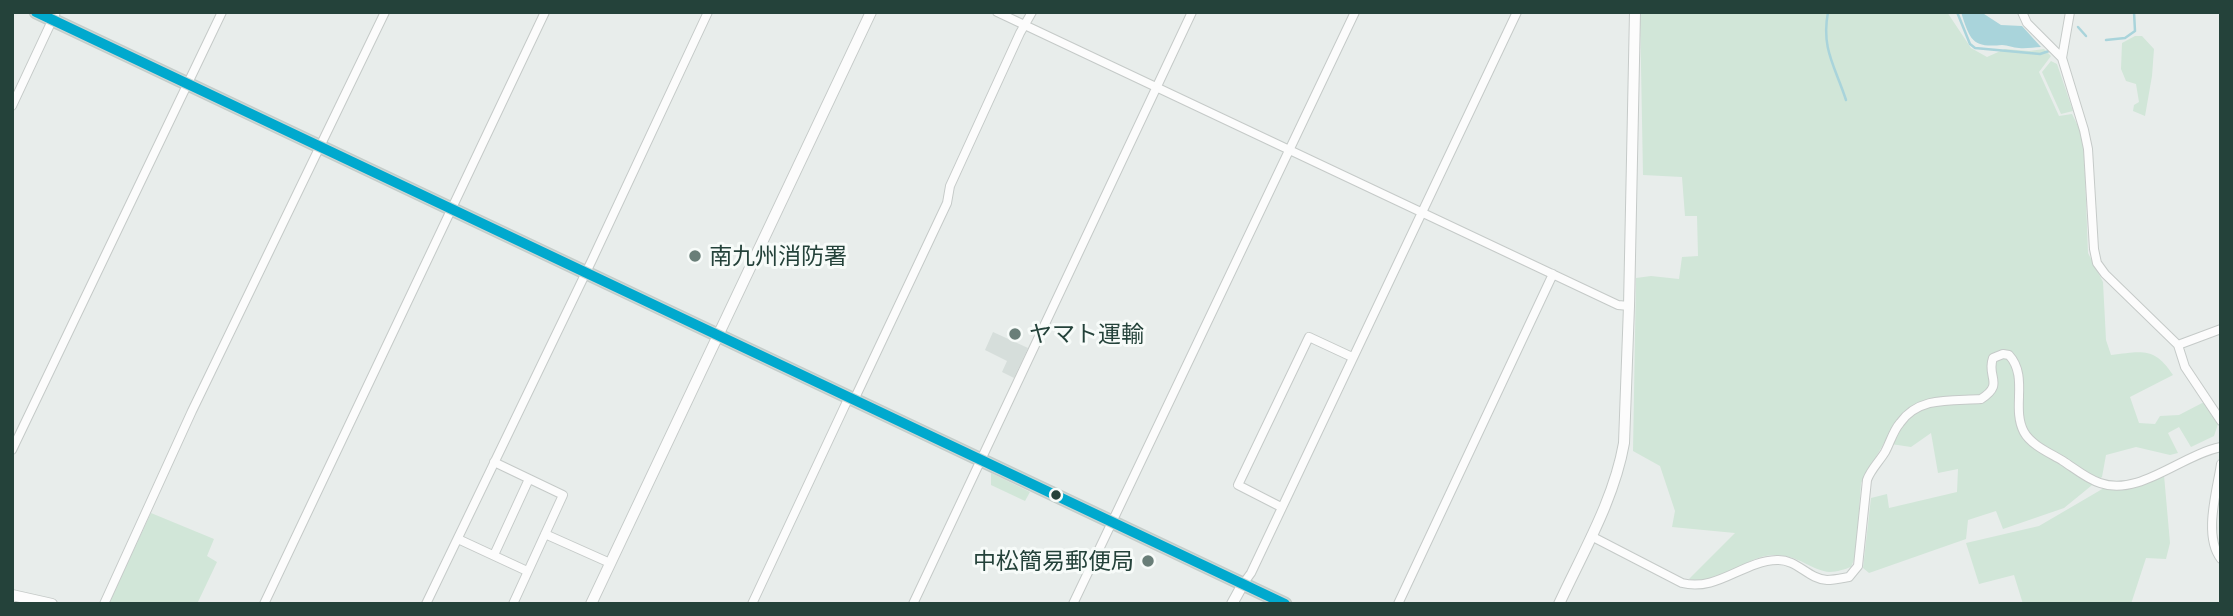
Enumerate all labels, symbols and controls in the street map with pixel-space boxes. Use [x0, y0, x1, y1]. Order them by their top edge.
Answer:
place label: 南九州消防署 [709, 242, 847, 270]
marker: 南九州消防署 [687, 248, 703, 264]
place label: ヤマト運輸 [1029, 320, 1144, 348]
marker: ヤマト運輸 [1007, 326, 1023, 342]
unlabelled marker [1049, 488, 1063, 502]
place label: 中松簡易郵便局 [973, 547, 1134, 575]
marker: 中松簡易郵便局 [1140, 553, 1156, 569]

